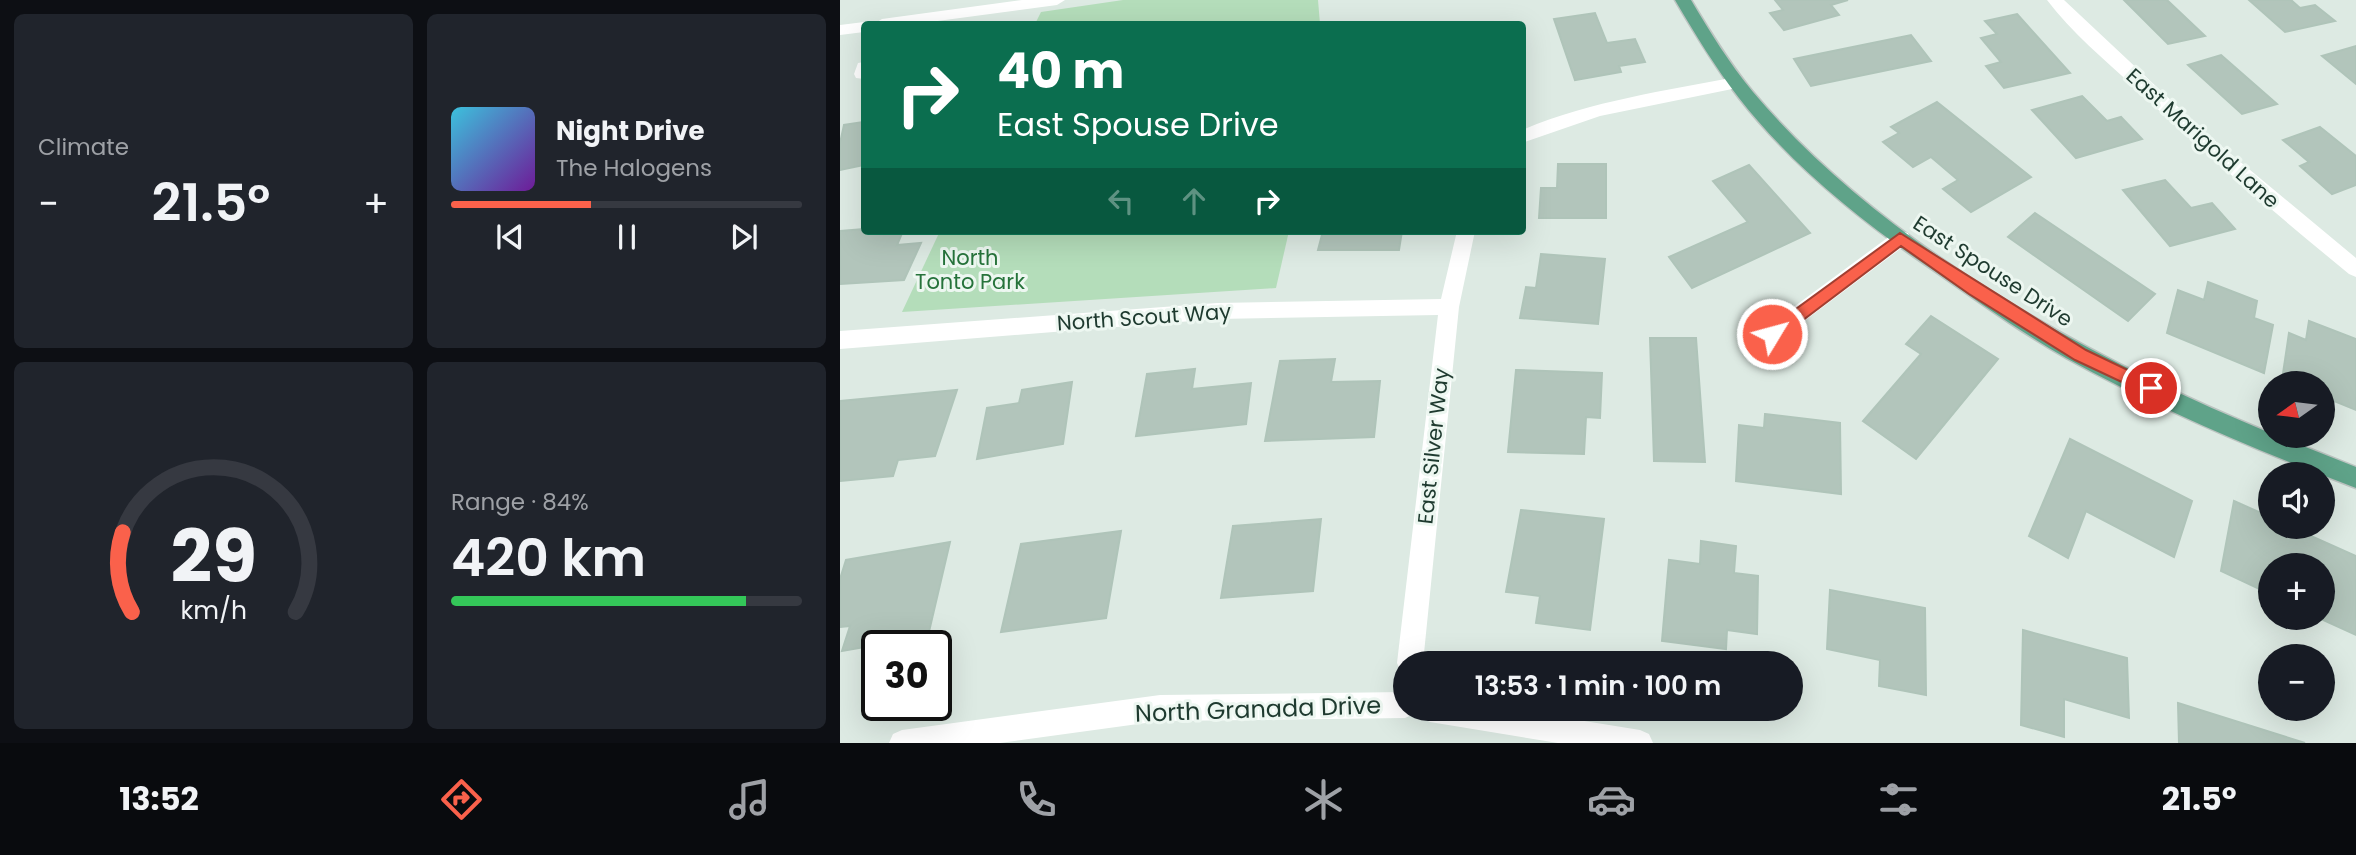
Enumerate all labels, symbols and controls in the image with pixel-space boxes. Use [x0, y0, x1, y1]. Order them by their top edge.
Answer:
text: 40 m [997, 37, 1124, 105]
icon: right [882, 49, 973, 140]
street label: East Marigold Lane [2120, 61, 2286, 215]
text: East Spouse Drive [997, 102, 1279, 147]
text: Night Drive [556, 113, 704, 149]
text: Climate [38, 131, 129, 163]
text: The Halogens [556, 152, 712, 184]
text: 21.5° [152, 166, 270, 239]
text: − [38, 177, 59, 230]
text: + [363, 177, 389, 230]
icon: left [1102, 182, 1140, 220]
icon: ahead [1175, 182, 1213, 220]
icon: right [1248, 182, 1286, 220]
street label: East Spouse Drive [1908, 209, 2078, 333]
icon: previous [491, 218, 529, 256]
icon: pause [608, 218, 646, 256]
icon: next [725, 218, 763, 256]
park label: North Tonto Park [915, 243, 1025, 296]
street label: North Scout Way [1056, 296, 1232, 338]
position arrow [1735, 297, 1809, 371]
pin [2121, 358, 2181, 418]
street label: East Silver Way [1410, 366, 1456, 525]
icon: arrive [2132, 369, 2170, 407]
north arrow [2258, 371, 2334, 448]
map controls [2258, 371, 2335, 721]
button: sound [2258, 462, 2335, 539]
text: Range · 84% [451, 486, 589, 518]
text: 29 [170, 506, 257, 607]
text: 420 km [451, 521, 646, 594]
button: + [2258, 553, 2335, 630]
text: km/h [180, 592, 247, 627]
speed limit sign: 30 [861, 630, 952, 721]
button: − [2258, 644, 2335, 721]
text: 13:53 · 1 min · 100 m [1475, 668, 1721, 704]
street label: North Granada Drive [1134, 688, 1382, 730]
icon: directions [437, 775, 486, 824]
icon: music [725, 775, 774, 824]
icon: phone [1012, 775, 1061, 824]
icon: climate [1299, 775, 1348, 824]
icon: car [1587, 775, 1636, 824]
icon: filters [1874, 775, 1923, 824]
text: 13:52 [119, 776, 199, 821]
text: 21.5° [2162, 776, 2237, 821]

